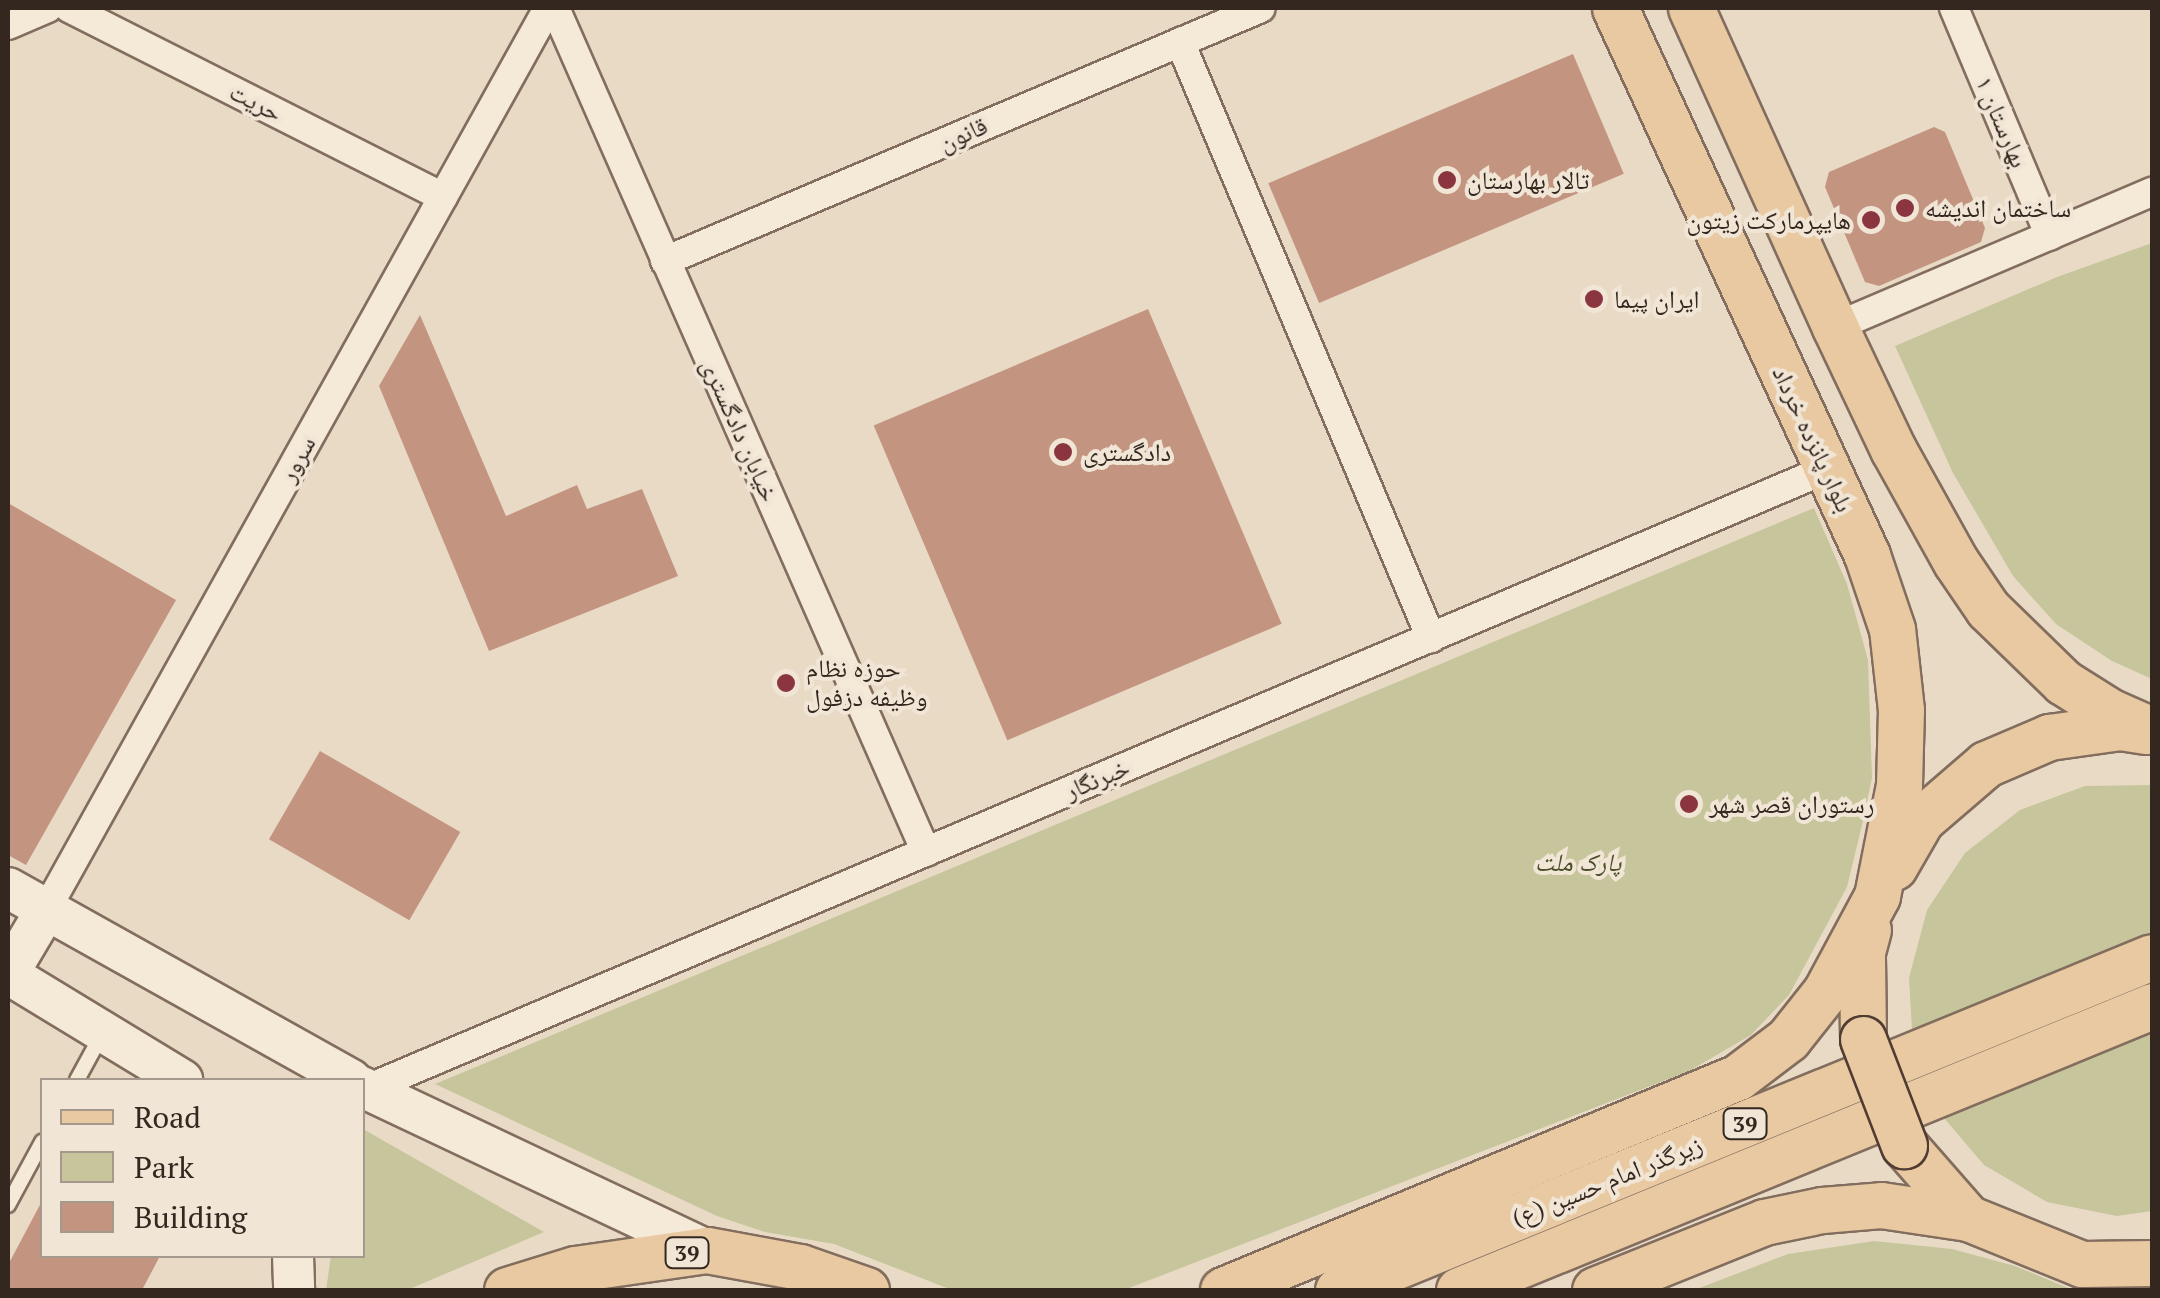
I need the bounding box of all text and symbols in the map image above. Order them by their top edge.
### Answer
street label: بهارستان ۱ [1969,72,2035,172]
street label: حریت [225,76,287,128]
street label: قانون [934,110,992,158]
place label: تالار بهارستان [1467,165,1589,195]
marker: تالار بهارستان [1436,169,1458,191]
place label: ساختمان اندیشه [1925,193,2071,223]
marker: ساختمان اندیشه [1894,197,1916,219]
place label: هایپرمارکت زیتون [1686,205,1851,235]
marker: هایپرمارکت زیتون [1860,209,1882,231]
place label: ایران پیما [1614,284,1700,314]
marker: ایران پیما [1583,288,1605,310]
street label: خیابان دادگستری [695,354,785,506]
street label: بلوار پانزده خرداد [1766,361,1860,517]
street label: سرور [272,431,322,487]
place label: دادگستری [1083,437,1171,467]
marker: دادگستری [1052,441,1074,463]
place label: حوزه نظام وظیفه دزفول [806,654,927,713]
marker: حوزه نظام وظیفه دزفول [775,672,797,694]
street label: خبرنگار [1060,752,1134,806]
place label: رستوران قصر شهر [1709,789,1874,819]
marker: رستوران قصر شهر [1678,793,1700,815]
park label: پارک ملت [1535,847,1621,877]
legend [40,1078,365,1258]
text: Road [134,1097,201,1137]
road number: 39 [1722,1107,1768,1141]
street label: زیرگذر امام حسین (ع) [1507,1129,1707,1233]
text: Park [134,1147,194,1187]
text: Building [134,1197,247,1237]
road number: 39 [664,1236,710,1270]

